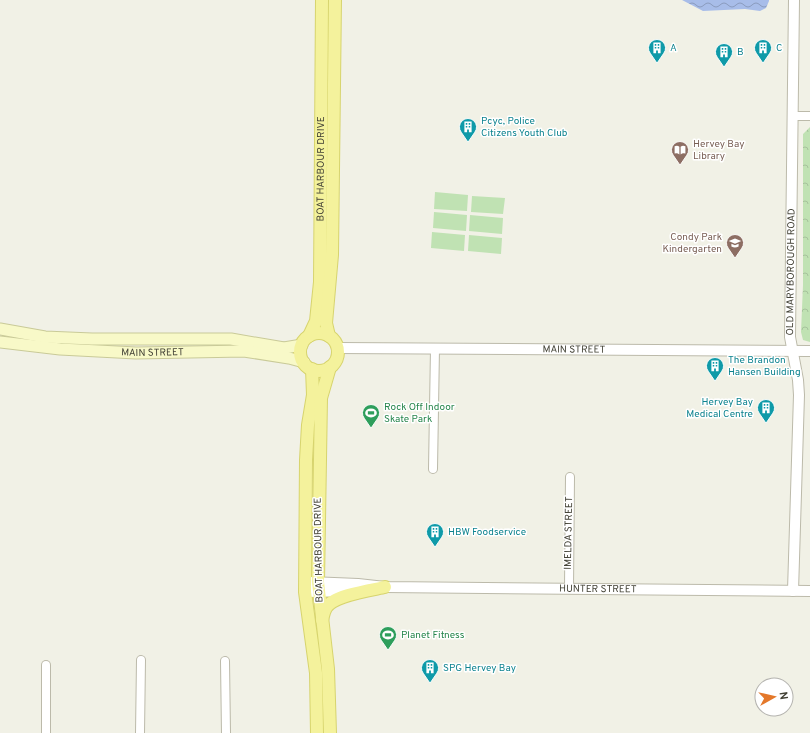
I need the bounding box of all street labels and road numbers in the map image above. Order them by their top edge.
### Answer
street label: BOAT HARBOUR DRIVE [314,116,328,221]
street label: OLD MARYBOROUGH ROAD [784,208,798,335]
street label: MAIN STREET [543,343,606,356]
street label: MAIN STREET [121,346,184,360]
street label: IMELDA STREET [562,496,576,570]
street label: BOAT HARBOUR DRIVE [312,497,326,603]
street label: HUNTER STREET [559,582,637,596]

